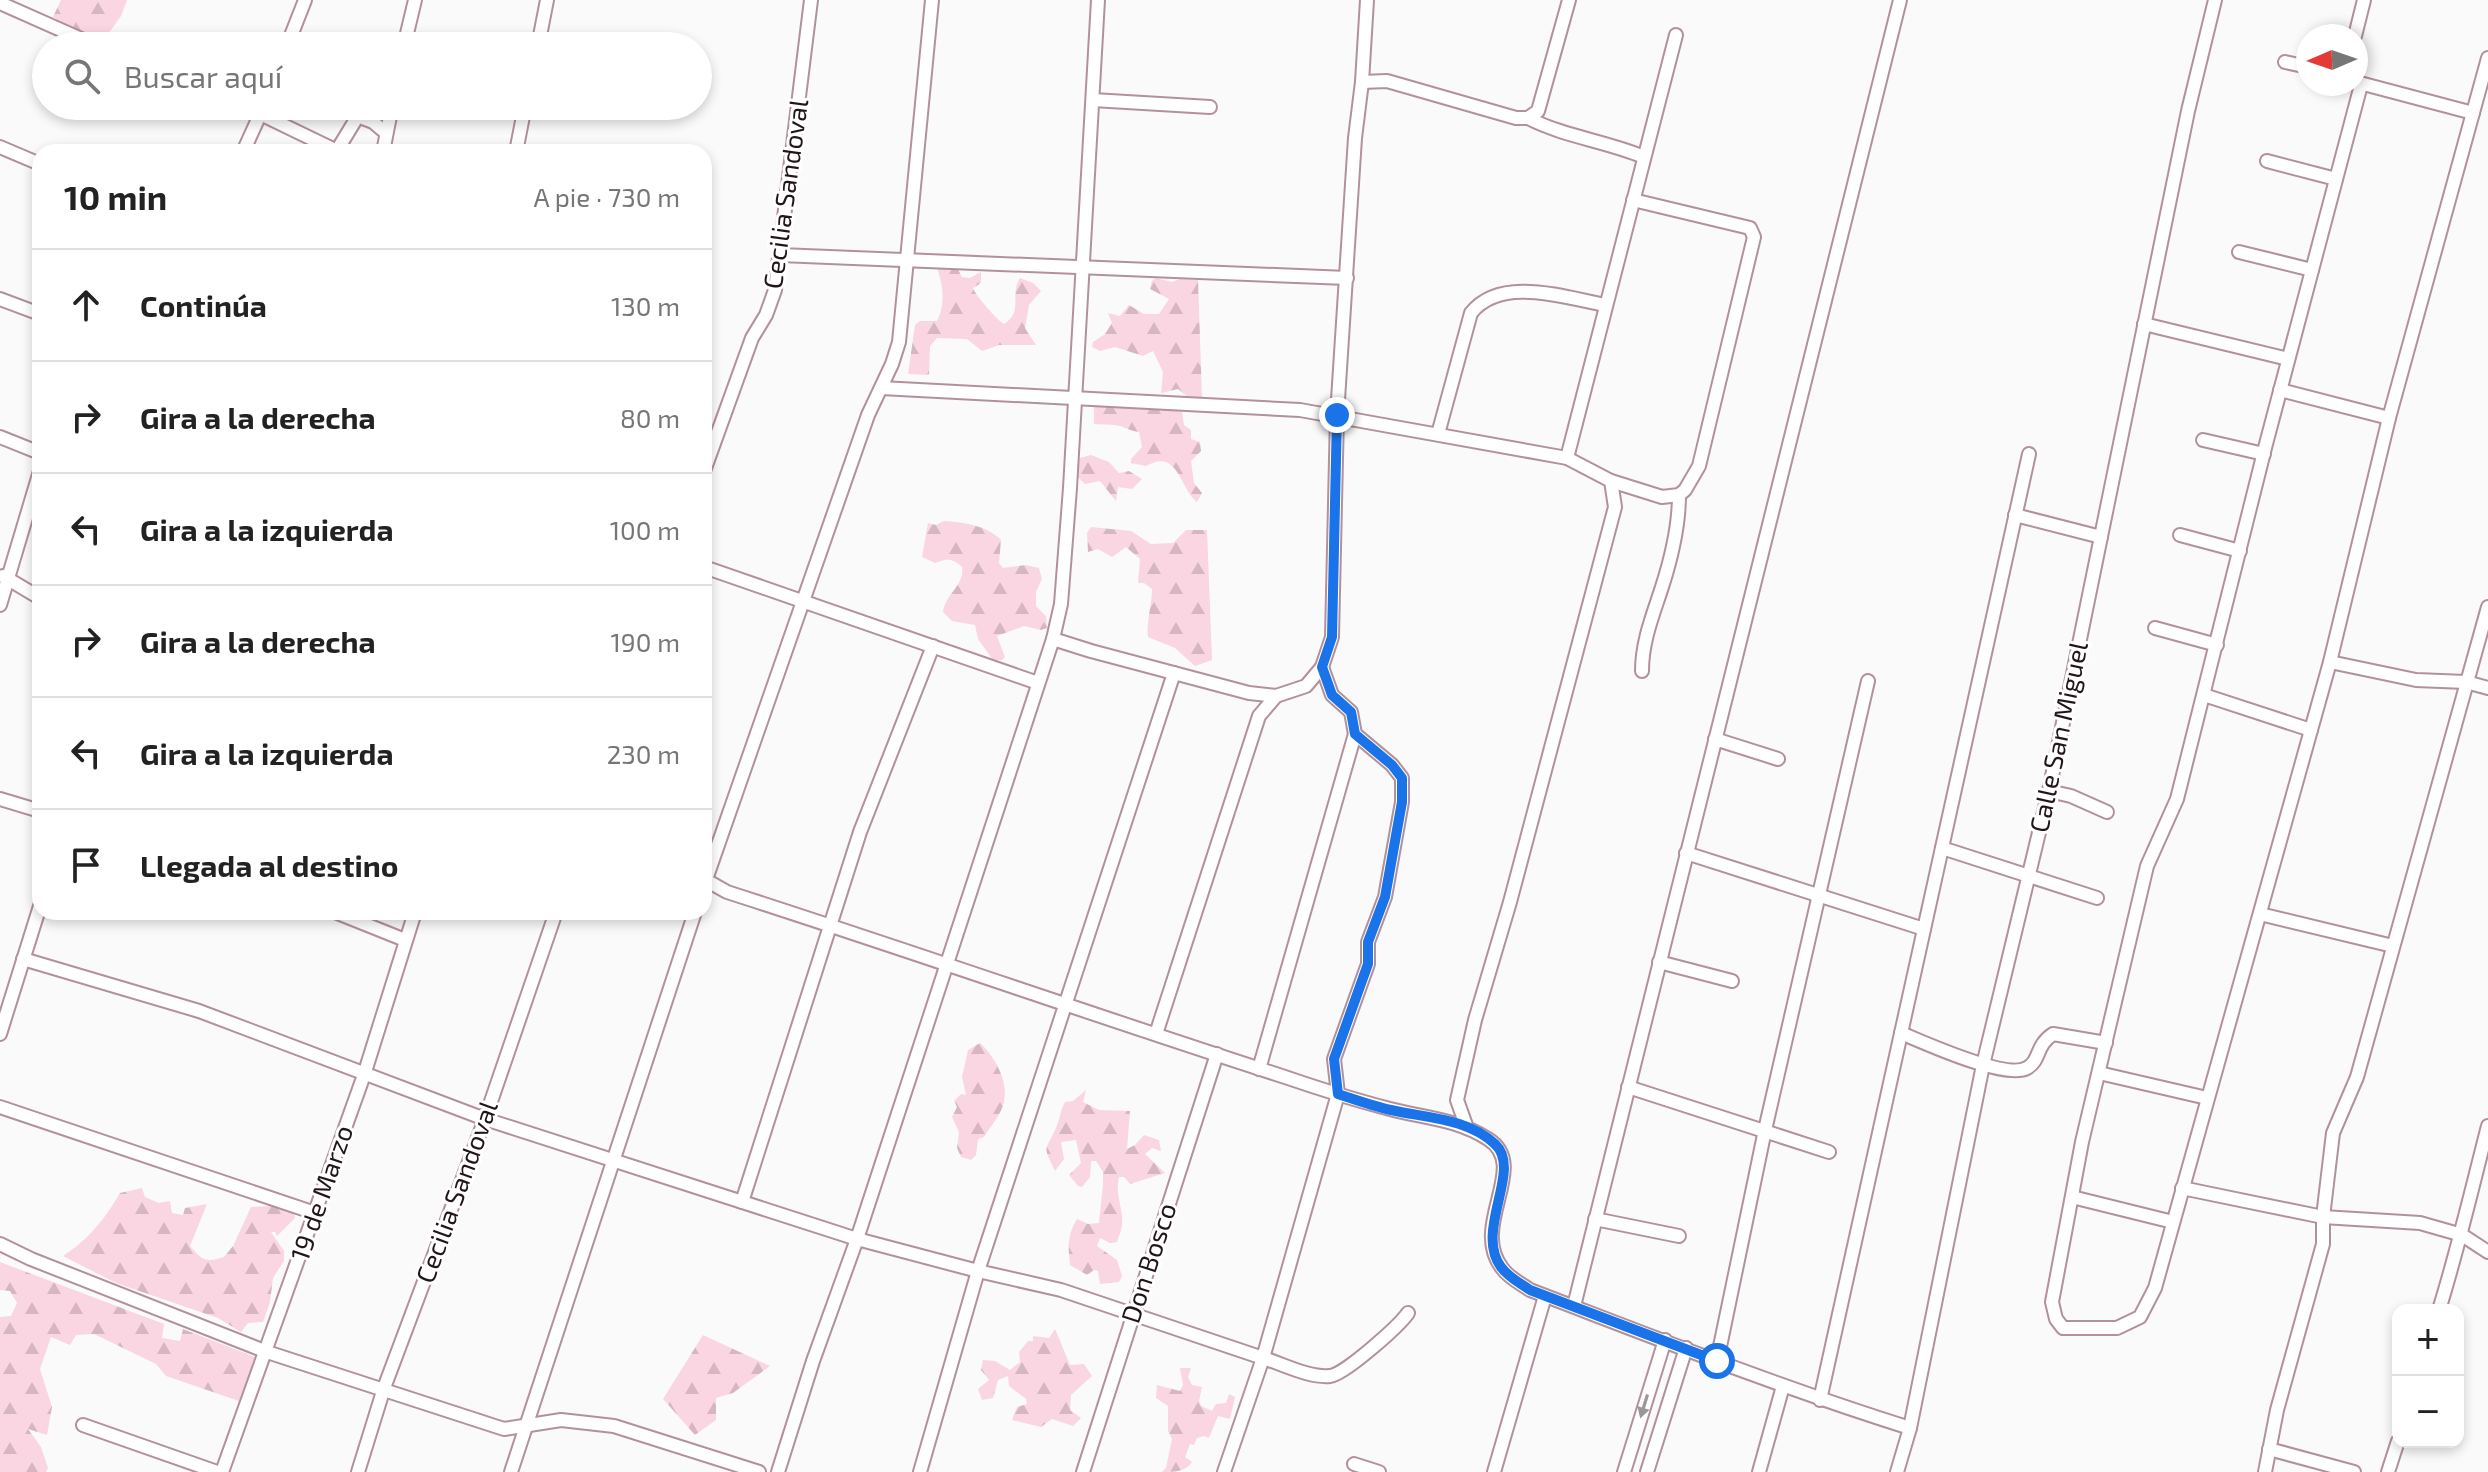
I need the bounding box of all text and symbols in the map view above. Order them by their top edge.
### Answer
north arrow [2296,24,2368,96]
search box [32,32,712,120]
icon: search [60,54,104,98]
text: Buscar aquí [124,58,282,94]
street label: Cecilia Sandoval [756,97,813,291]
text: 10 min [64,176,167,217]
text: A pie · 730 m [533,181,680,212]
icon: ahead [64,283,108,327]
text: Continúa [140,287,267,323]
text: 130 m [611,290,680,321]
icon: right [64,395,108,439]
route end [1319,397,1355,433]
text: Gira a la derecha [140,399,376,435]
text: 80 m [620,402,680,433]
icon: left [64,507,108,551]
text: Gira a la izquierda [140,511,394,547]
text: 100 m [610,514,680,545]
icon: right [64,619,108,663]
text: Gira a la derecha [140,623,376,659]
text: 190 m [611,626,680,657]
street label: Calle San Miguel [2022,638,2093,835]
icon: left [64,731,108,775]
text: Gira a la izquierda [140,735,394,771]
text: 230 m [607,738,680,769]
icon: arrive [64,843,108,887]
text: Llegada al destino [140,847,399,883]
street label: Cecilia Sandoval [408,1096,503,1287]
street label: 19 de Marzo [283,1121,358,1264]
street label: Don Bosco [1114,1199,1182,1326]
map controls [2392,1304,2464,1448]
button: + [2392,1304,2464,1376]
route start [1699,1343,1735,1379]
button: − [2392,1376,2464,1448]
one-way arrow [1638,1394,1650,1418]

